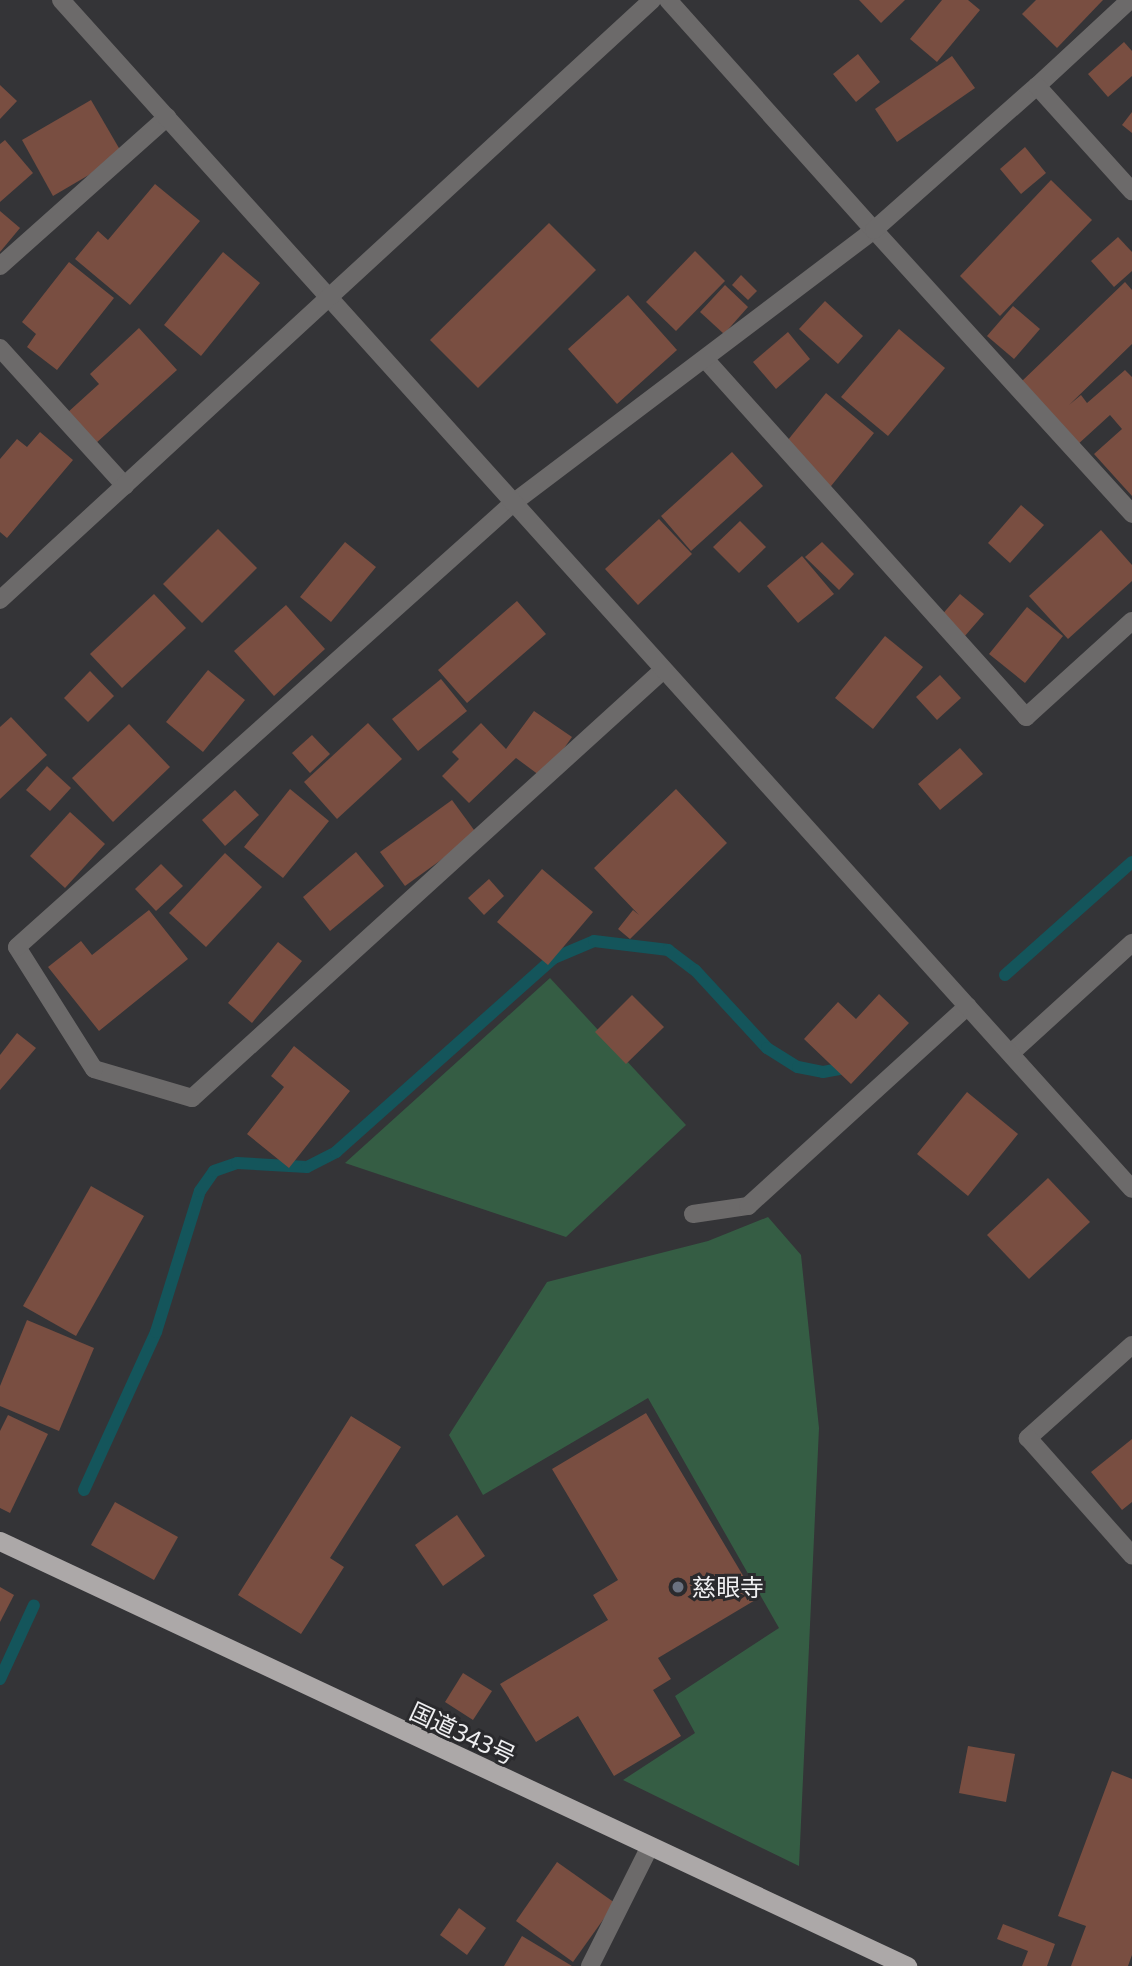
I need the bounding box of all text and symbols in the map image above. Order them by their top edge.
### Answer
place label: 慈眼寺 [692,1573,764,1601]
marker: 慈眼寺 [670,1579,686,1595]
street label: 国道343号 [406,1696,520,1770]

